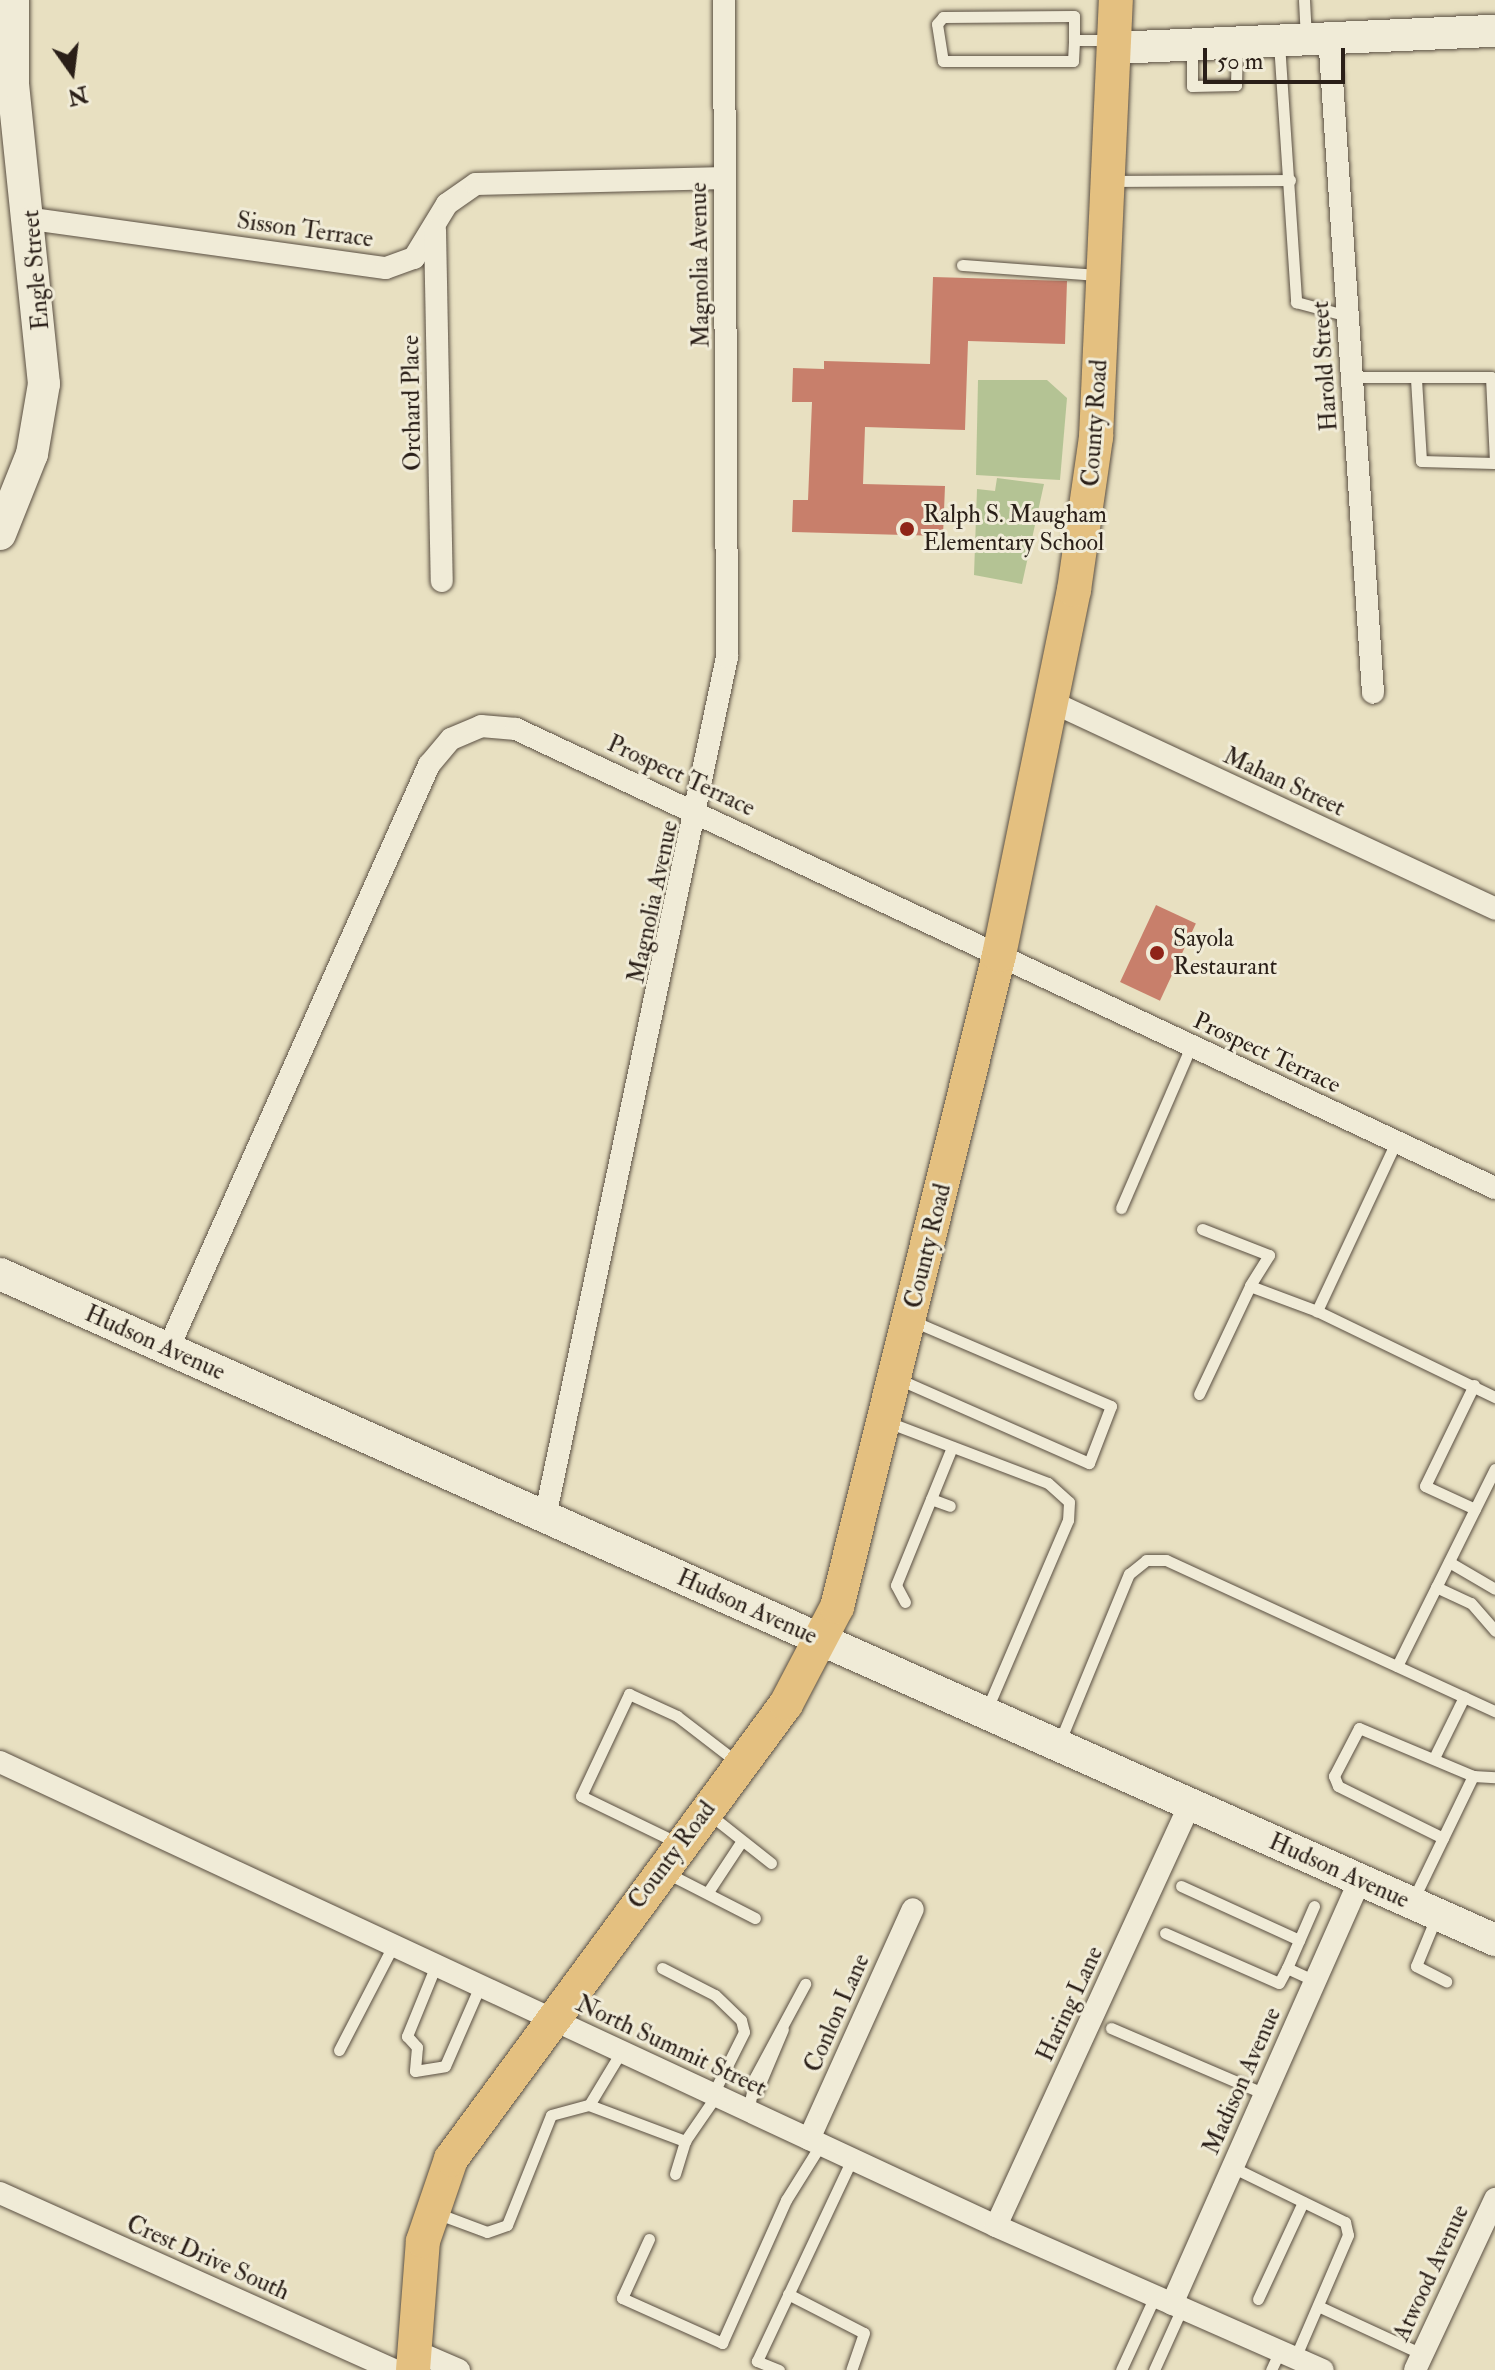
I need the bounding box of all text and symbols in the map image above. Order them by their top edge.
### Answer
north arrow [32,32,112,112]
scale bar [1207,32,1349,82]
text: 50 m [1217,46,1263,77]
text: N [65,79,91,111]
street label: Magnolia Avenue [684,182,716,348]
street label: Sisson Terrace [235,206,375,254]
street label: Engle Street [16,209,56,331]
street label: Harold Street [1306,300,1344,432]
street label: Orchard Place [396,335,428,471]
street label: County Road [1076,358,1114,488]
place label: Ralph S. Maugham Elementary School [923,501,1107,557]
marker: Ralph S. Maugham Elementary School [898,520,916,538]
street label: Prospect Terrace [603,729,759,823]
street label: Mahan Street [1219,741,1349,823]
street label: Magnolia Avenue [622,818,684,986]
place label: Sayola Restaurant [1173,925,1277,981]
marker: Sayola Restaurant [1148,944,1166,962]
street label: Prospect Terrace [1189,1006,1345,1100]
street label: County Road [899,1181,957,1311]
street label: Hudson Avenue [80,1299,230,1387]
street label: Hudson Avenue [672,1563,822,1651]
street label: County Road [622,1795,722,1915]
street label: Hudson Avenue [1264,1827,1414,1915]
street label: Haring Lane [1031,1942,1109,2066]
street label: Conlon Lane [798,1950,876,2076]
street label: North Summit Street [571,1989,771,2103]
street label: Madison Avenue [1197,2003,1287,2159]
street label: Atwood Avenue [1387,2200,1475,2346]
street label: Crest Drive South [122,2209,294,2307]

